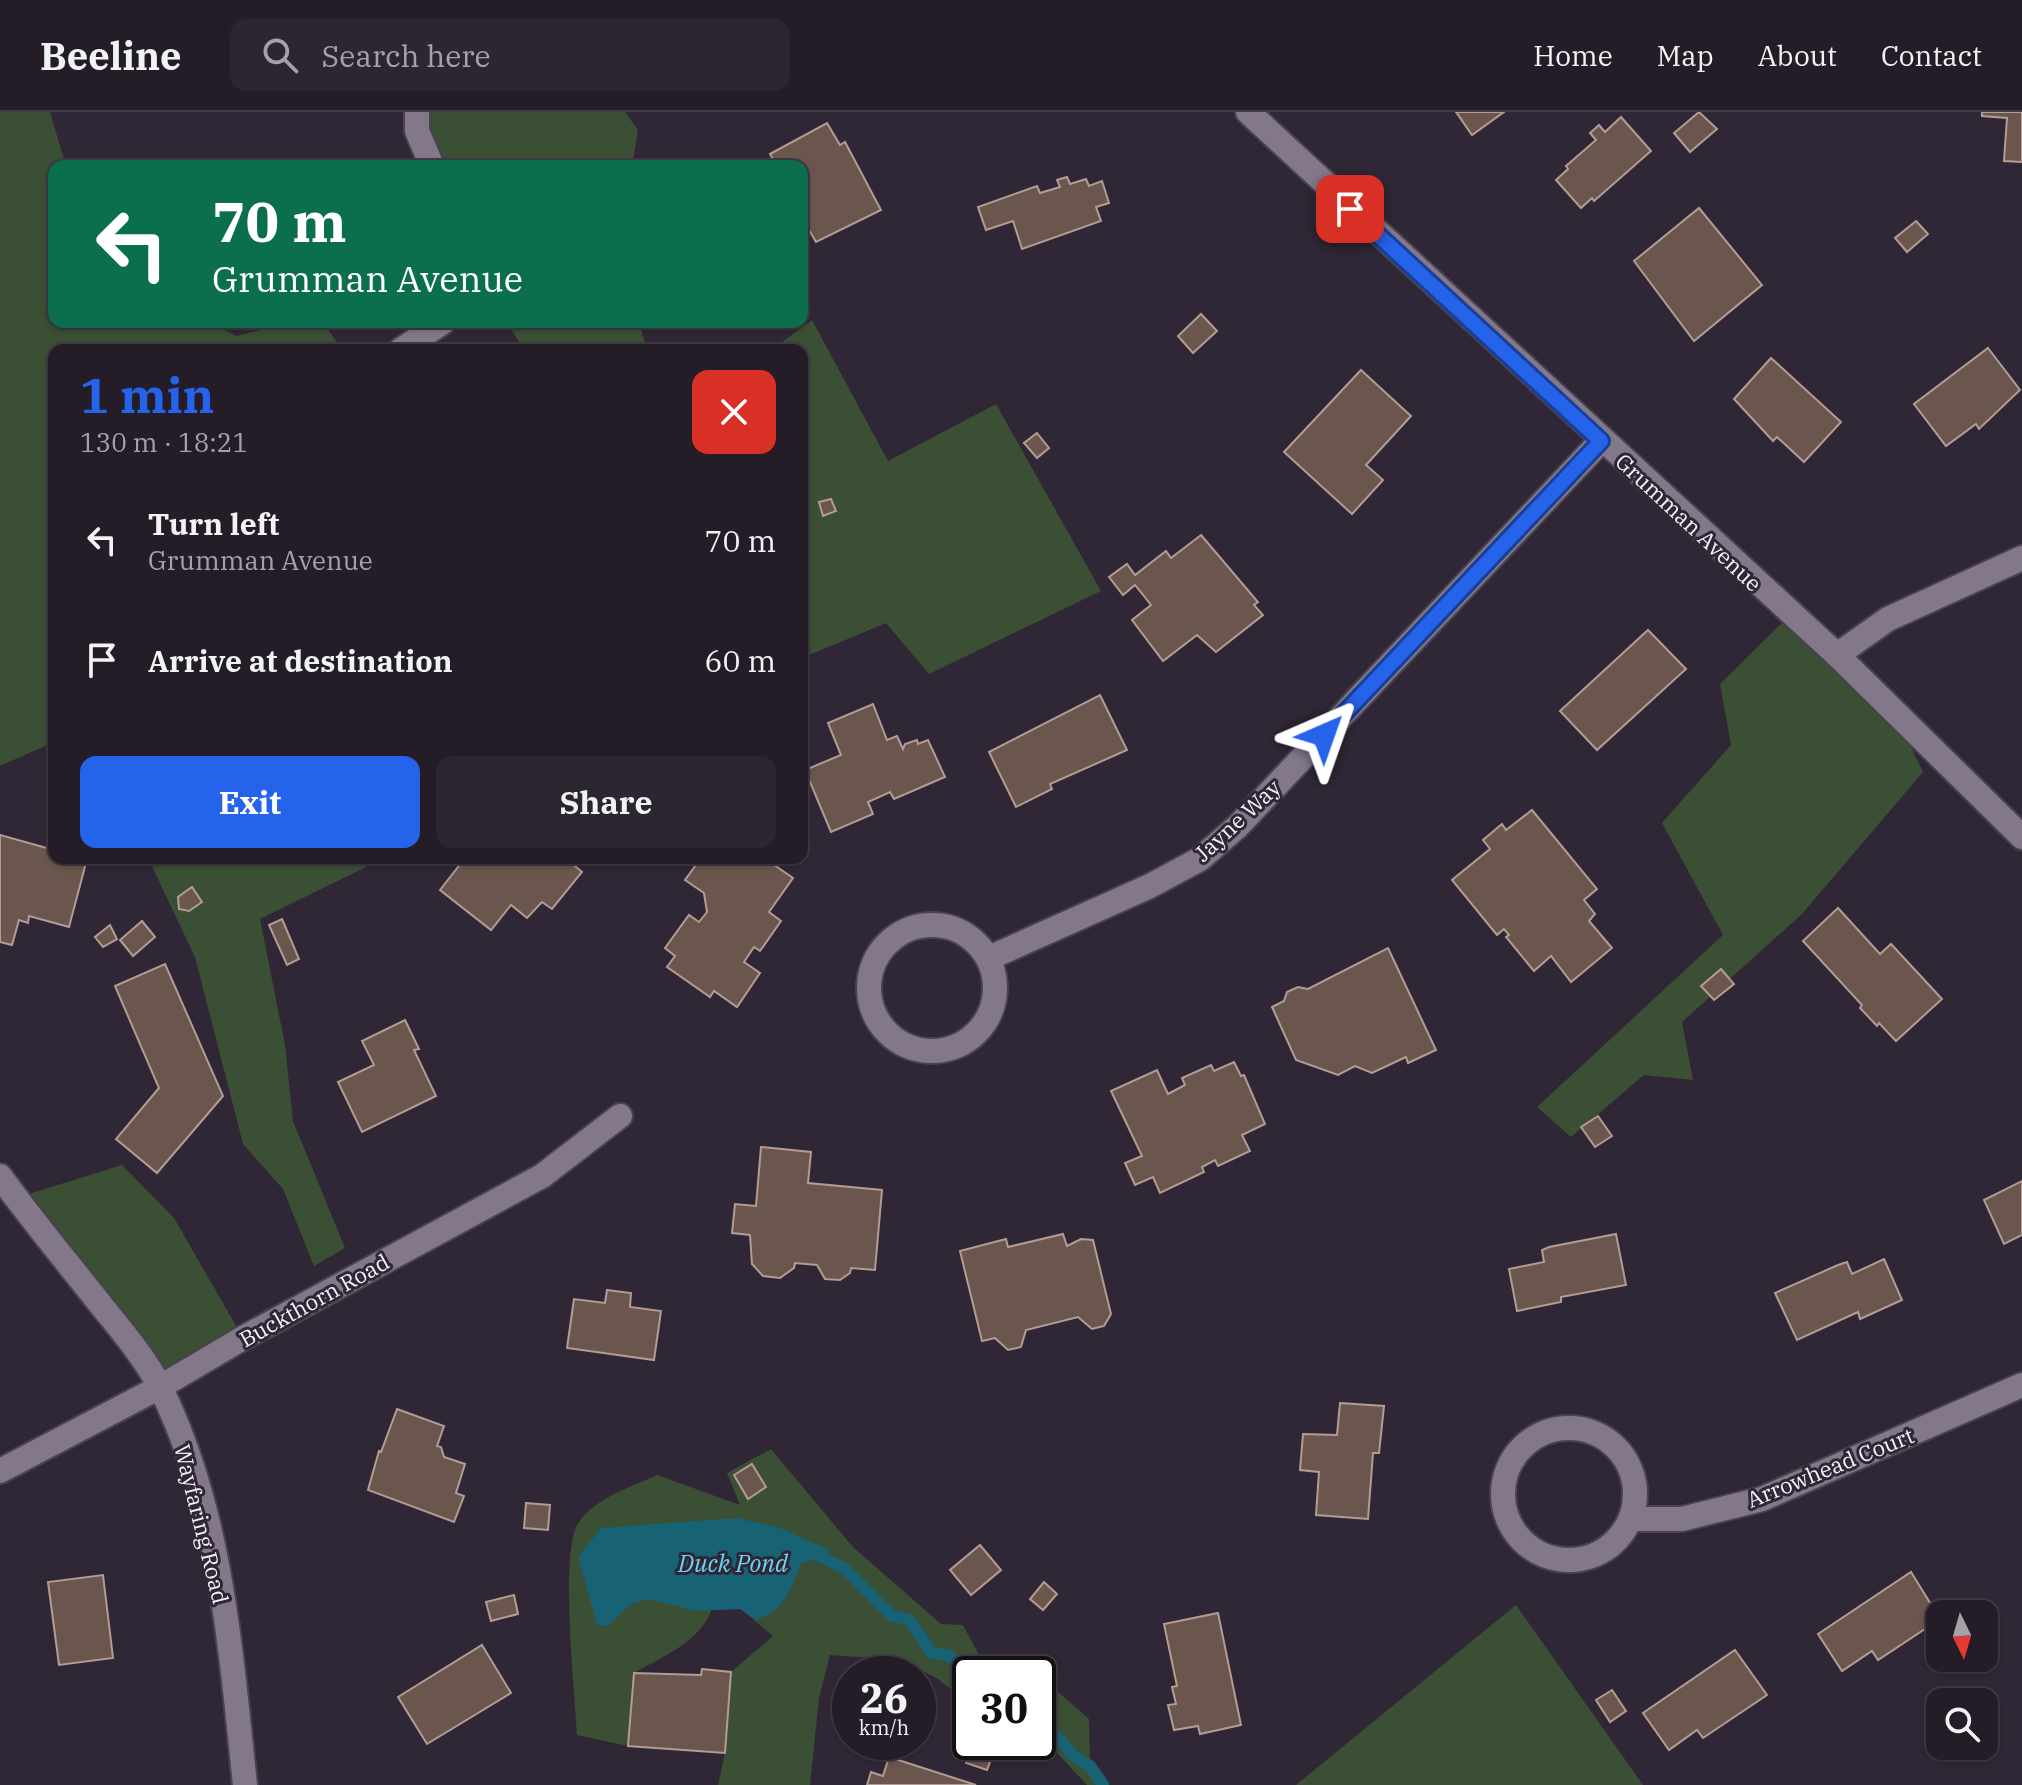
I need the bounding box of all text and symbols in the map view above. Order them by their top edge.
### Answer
search box [230,19,790,91]
text: Beeline [40,31,182,80]
icon: search [258,33,302,77]
text: Search here [322,36,491,75]
text: Home [1533,37,1613,74]
text: Map [1657,37,1714,74]
text: About [1758,37,1837,74]
text: Contact [1881,37,1982,74]
pin [1316,175,1384,243]
text: 70 m [212,185,347,257]
icon: arrive [1328,187,1372,231]
icon: left [80,192,184,296]
text: Grumman Avenue [212,255,523,302]
text: 1 min [80,364,214,426]
button: close [692,370,776,454]
text: 130 m · 18:21 [80,425,248,459]
street label: Grumman Avenue [1610,447,1768,597]
text: Turn left [148,504,280,543]
icon: left [80,518,124,562]
text: 70 m [704,521,776,560]
text: Grumman Avenue [148,543,373,577]
icon: arrive [80,638,124,682]
text: Arrive at destination [148,641,453,680]
text: 60 m [704,641,776,680]
position arrow [1282,693,1366,777]
button: Exit [80,756,420,848]
button: Share [436,756,776,848]
street label: Jayne Way [1188,772,1287,867]
street label: Buckthorn Road [234,1247,394,1353]
street label: Arrowhead Court [1742,1420,1918,1514]
street label: Wayfaring Road [168,1441,236,1607]
water label: Duck Pond [677,1547,789,1579]
north arrow [1926,1600,1998,1672]
map controls [1926,1600,1998,1760]
speed limit sign: 30 [952,1656,1056,1760]
text: 26 [860,1672,908,1724]
button: search [1926,1688,1998,1760]
text: km/h [859,1714,909,1741]

